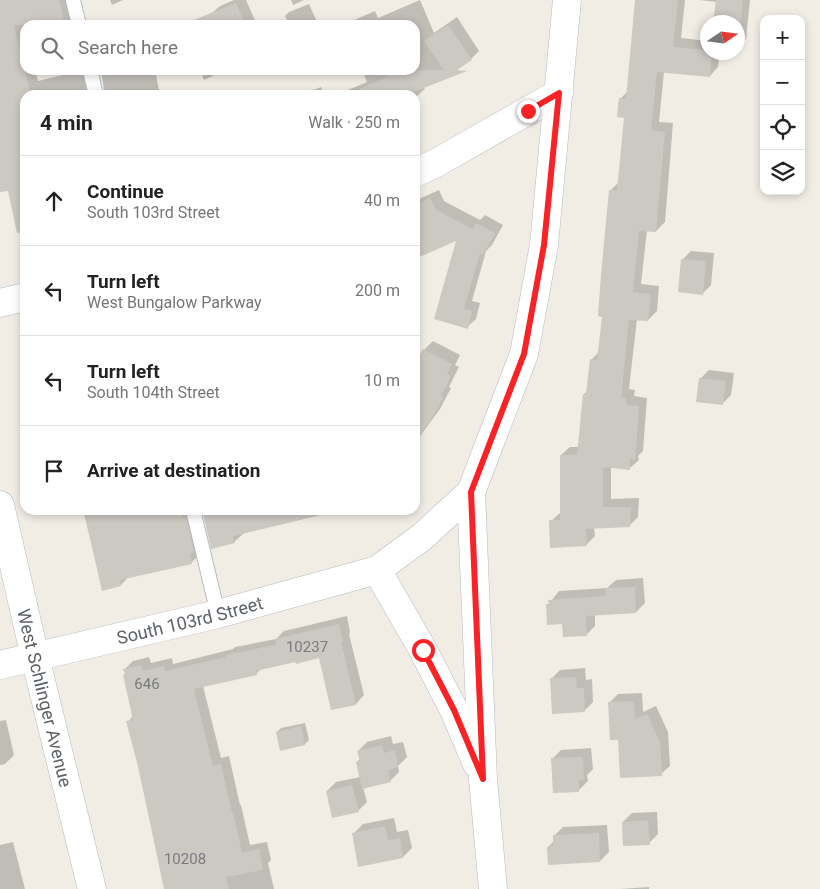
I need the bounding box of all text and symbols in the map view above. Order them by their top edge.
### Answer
north arrow [700,15,745,60]
map controls [760,15,805,195]
button: + [760,15,805,60]
search box [20,20,420,75]
icon: search [38,34,66,62]
text: Search here [78,36,178,59]
button: − [760,60,805,105]
route end [517,100,540,123]
button: locate [760,105,805,150]
text: 4 min [40,111,93,135]
text: Walk · 250 m [308,113,400,132]
button: layers [760,150,805,195]
text: Continue [87,180,164,203]
icon: ahead [40,187,68,215]
text: 40 m [364,191,400,210]
text: South 103rd Street [87,203,220,222]
text: Turn left [87,270,160,293]
icon: left [40,277,68,305]
text: 200 m [355,281,400,300]
text: West Bungalow Parkway [87,293,262,312]
text: Turn left [87,360,160,383]
icon: left [40,367,68,395]
text: 10 m [364,371,400,390]
text: South 104th Street [87,383,220,402]
icon: arrive [40,457,68,485]
text: Arrive at destination [87,459,260,482]
street label: South 103rd Street [115,592,265,648]
street label: West Schlinger Avenue [14,607,77,789]
house number: 10237 [286,638,328,656]
route start [412,639,435,662]
house number: 646 [134,675,160,693]
house number: 10208 [164,850,206,868]

